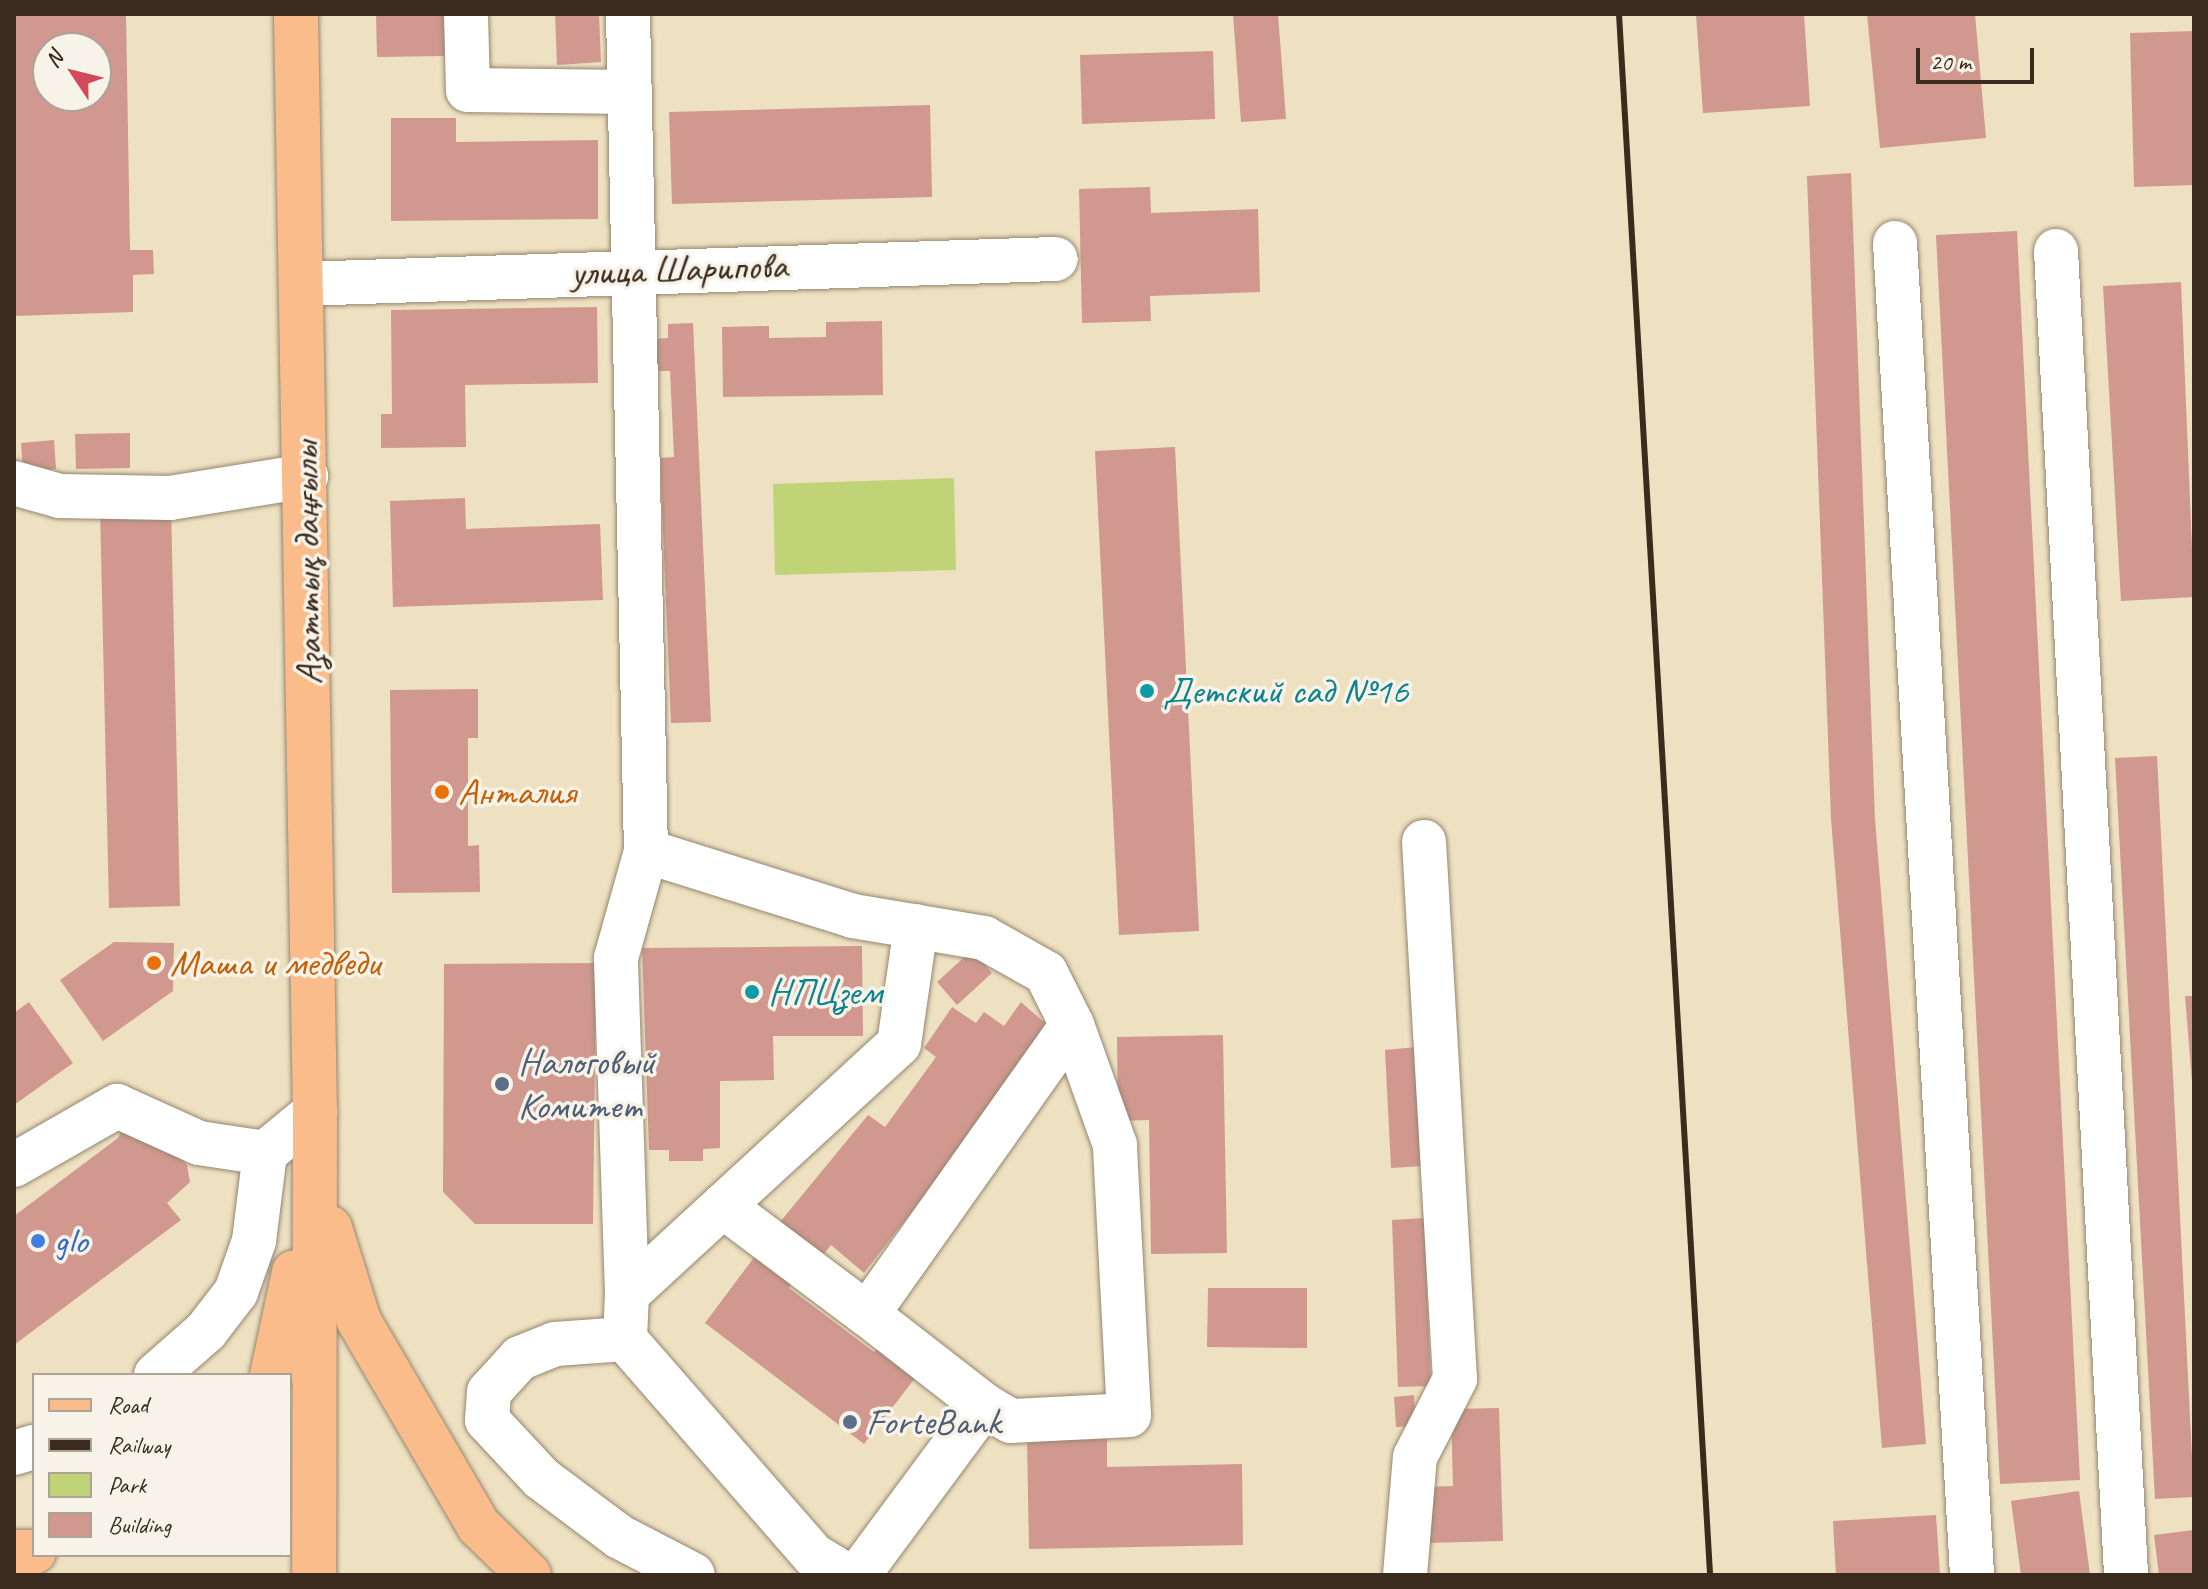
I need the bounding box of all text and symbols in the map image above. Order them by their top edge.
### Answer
north arrow [32,32,112,112]
scale bar [1920,32,2038,82]
text: N [39,46,69,73]
text: 20 m [1930,47,1971,77]
street label: улица Шарипова [569,242,789,296]
street label: Азаттық даңғылы [282,441,332,685]
place label: Детский сад №16 [1163,668,1408,714]
marker: Детский сад №16 [1138,682,1156,700]
place label: Анталия [458,769,576,815]
marker: Анталия [433,783,451,801]
place label: Маша и медведи [170,940,379,986]
marker: Маша и медведи [145,954,163,972]
place label: НПЦзем [768,969,882,1015]
marker: НПЦзем [743,983,761,1001]
place label: Налоговый Комитет [518,1039,655,1128]
marker: Налоговый Комитет [493,1075,511,1093]
place label: glo [54,1218,87,1264]
marker: glo [29,1232,47,1250]
legend [32,1373,292,1557]
text: Road [108,1390,148,1420]
place label: ForteBank [866,1399,1001,1445]
marker: ForteBank [841,1413,859,1431]
text: Railway [108,1430,170,1460]
text: Park [108,1470,146,1500]
text: Building [108,1510,171,1540]

